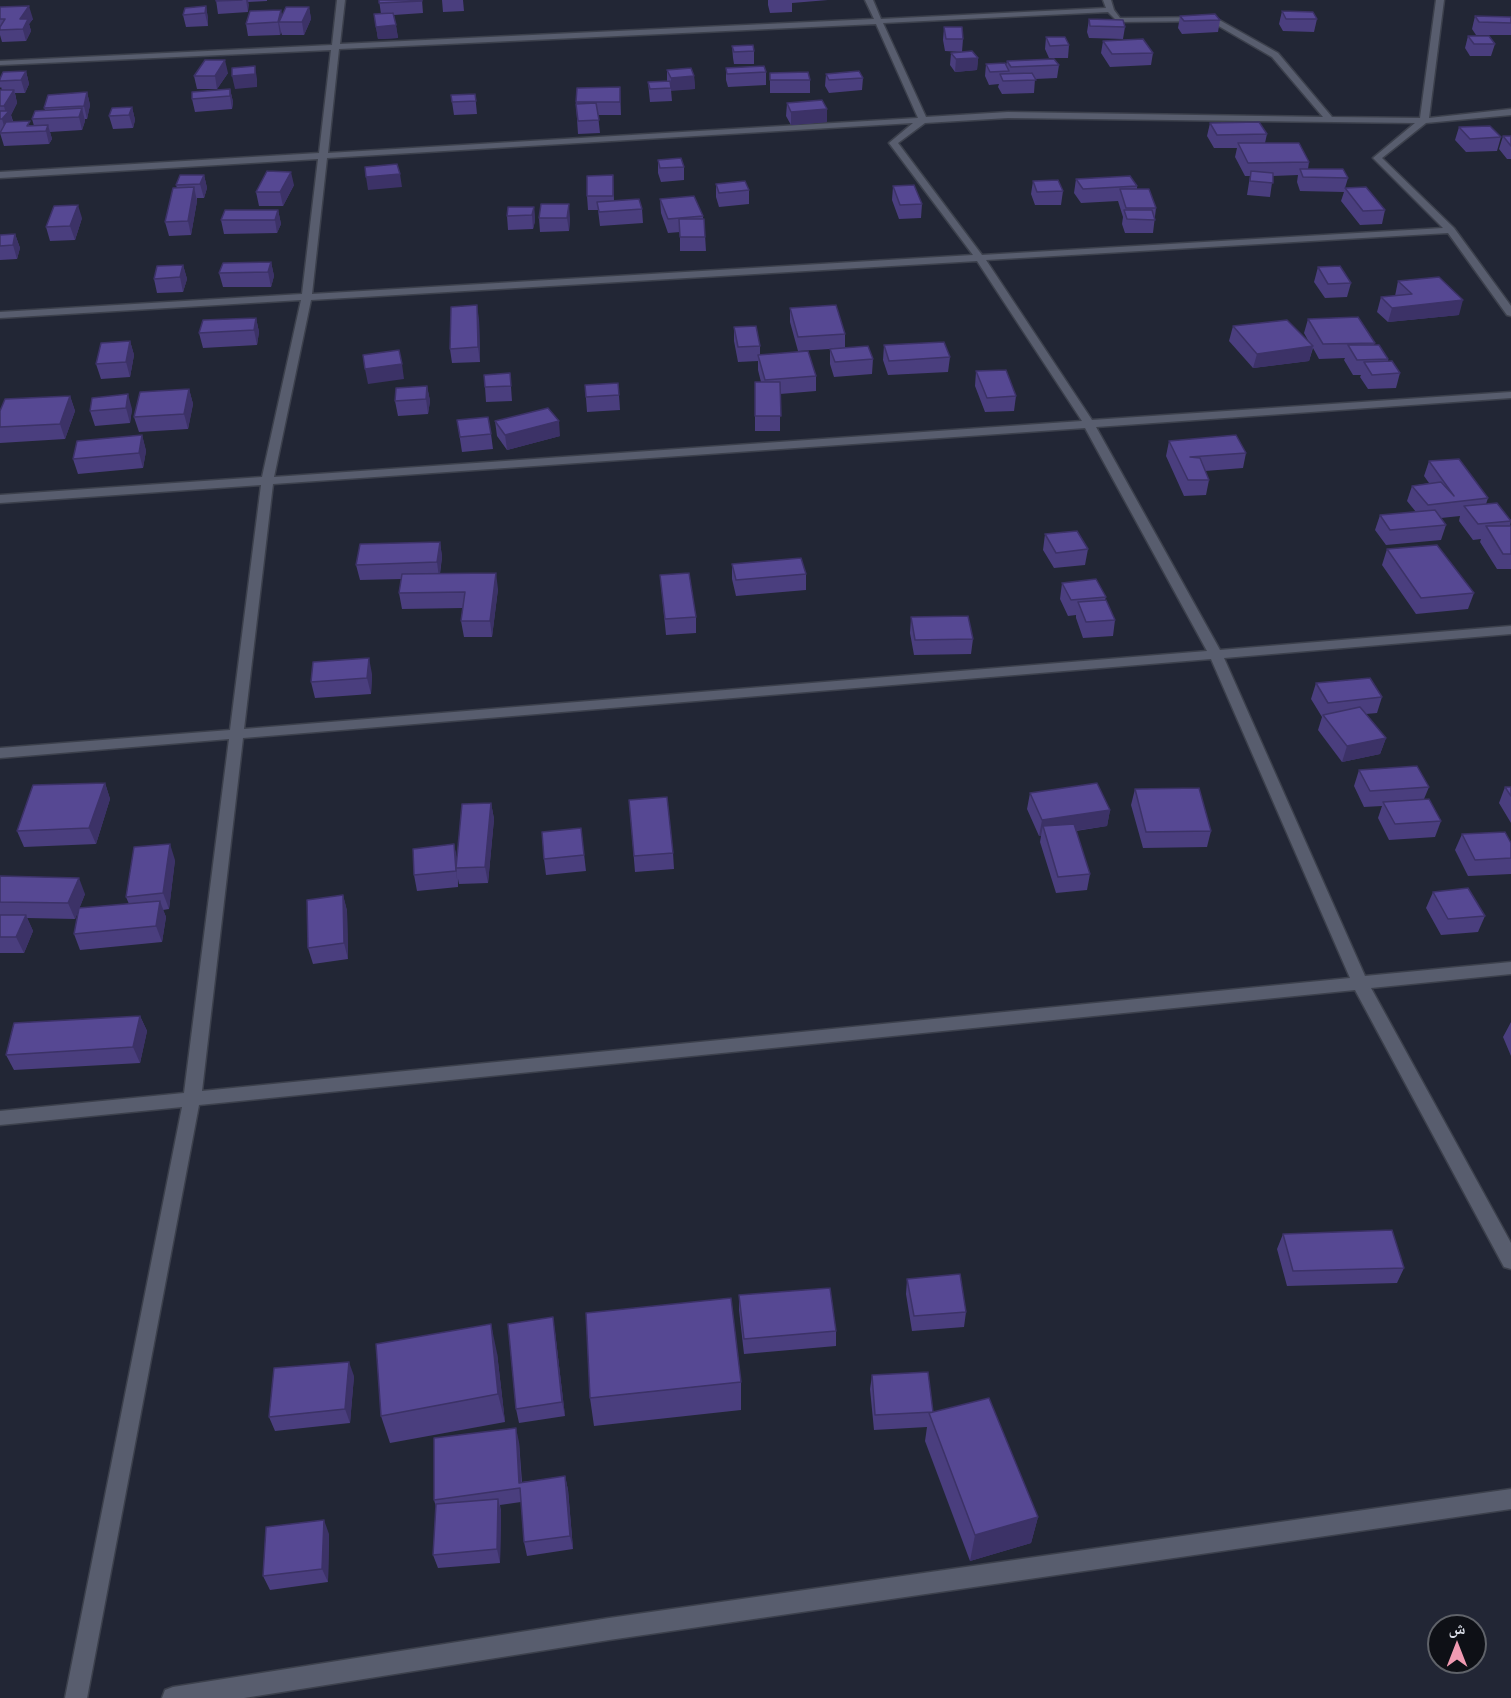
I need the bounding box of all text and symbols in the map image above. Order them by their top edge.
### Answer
north arrow [1427,1614,1487,1674]
text: ش [1449,1617,1465,1639]

